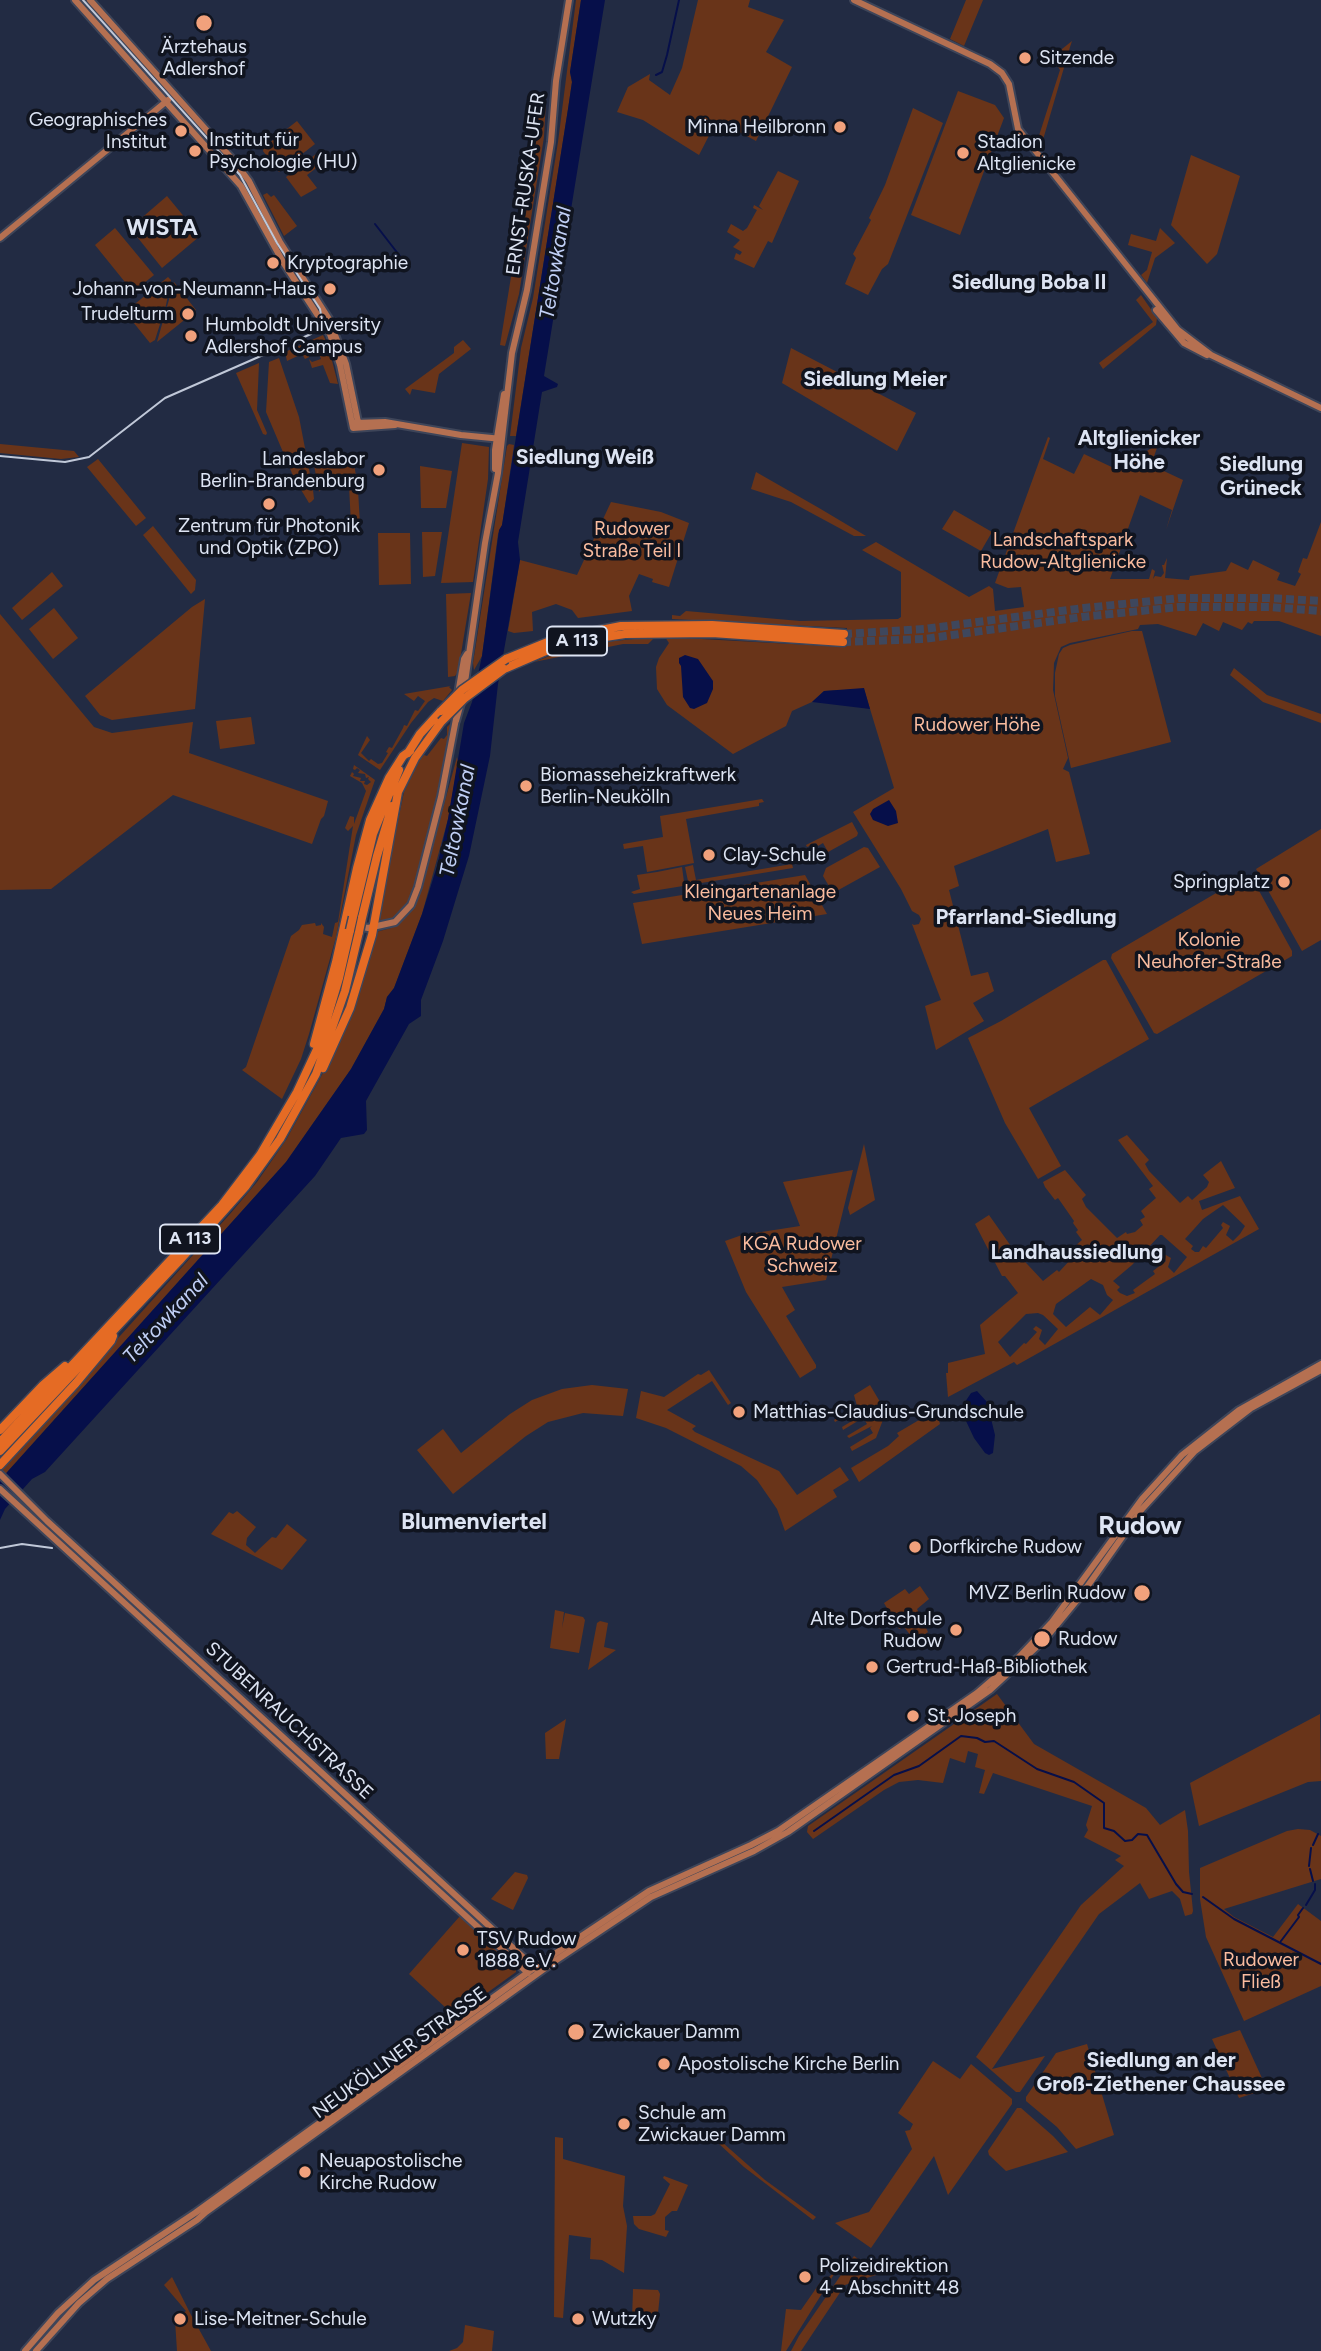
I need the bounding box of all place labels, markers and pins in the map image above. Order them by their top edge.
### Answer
marker: Ärztehaus Adlershof [194,13,214,33]
place label: Ärztehaus Adlershof [161,36,247,80]
place label: Sitzende [1039,47,1114,69]
marker: Sitzende [1017,50,1033,66]
place label: Geographisches Institut [29,109,167,153]
place label: Minna Heilbronn [687,116,826,138]
marker: Minna Heilbronn [832,119,848,135]
marker: Geographisches Institut [173,123,189,139]
place label: Institut für Psychologie (HU) [209,129,357,173]
place label: Stadion Altglienicke [977,131,1076,175]
marker: Institut für Psychologie (HU) [187,143,203,159]
marker: Stadion Altglienicke [955,145,971,161]
place label: Kryptographie [287,252,408,274]
marker: Kryptographie [265,255,281,271]
place label: Johann-von-Neumann-Haus [72,278,316,300]
marker: Johann-von-Neumann-Haus [322,281,338,297]
place label: Trudelturm [81,303,174,325]
marker: Trudelturm [180,306,196,322]
place label: Humboldt University Adlershof Campus [205,314,381,358]
marker: Humboldt University Adlershof Campus [183,328,199,344]
place label: Landeslabor Berlin-Brandenburg [200,448,365,492]
marker: Landeslabor Berlin-Brandenburg [371,462,387,478]
marker: Zentrum für Photonik und Optik (ZPO) [261,496,277,512]
place label: Zentrum für Photonik und Optik (ZPO) [178,515,360,559]
place label: Biomasseheizkraftwerk Berlin-Neukölln [540,764,736,808]
marker: Biomasseheizkraftwerk Berlin-Neukölln [518,778,534,794]
place label: Clay-Schule [723,844,826,866]
marker: Clay-Schule [701,847,717,863]
place label: Springplatz [1173,871,1270,893]
marker: Springplatz [1276,874,1292,890]
place label: Matthias-Claudius-Grundschule [753,1401,1024,1423]
marker: Matthias-Claudius-Grundschule [731,1404,747,1420]
place label: Dorfkirche Rudow [929,1536,1082,1558]
marker: Dorfkirche Rudow [907,1539,923,1555]
place label: MVZ Berlin Rudow [968,1582,1126,1604]
marker: MVZ Berlin Rudow [1132,1583,1152,1603]
place label: Alte Dorfschule Rudow [810,1608,942,1652]
marker: Alte Dorfschule Rudow [948,1622,964,1638]
place label: Rudow [1058,1628,1117,1650]
marker: Rudow [1032,1629,1052,1649]
place label: Gertrud-Haß-Bibliothek [886,1656,1087,1678]
marker: Gertrud-Haß-Bibliothek [864,1659,880,1675]
place label: St. Joseph [927,1705,1016,1727]
marker: St. Joseph [905,1708,921,1724]
place label: TSV Rudow 1888 e.V. [477,1928,576,1972]
marker: TSV Rudow 1888 e.V. [455,1942,471,1958]
place label: Zwickauer Damm [592,2021,740,2043]
marker: Zwickauer Damm [566,2022,586,2042]
place label: Apostolische Kirche Berlin [678,2053,899,2075]
marker: Apostolische Kirche Berlin [656,2056,672,2072]
place label: Schule am Zwickauer Damm [638,2102,786,2146]
marker: Schule am Zwickauer Damm [616,2116,632,2132]
place label: Neuapostolische Kirche Rudow [319,2150,462,2194]
marker: Neuapostolische Kirche Rudow [297,2164,313,2180]
place label: Polizeidirektion 4 - Abschnitt 48 [819,2255,959,2299]
marker: Polizeidirektion 4 - Abschnitt 48 [797,2269,813,2285]
place label: Lise-Meitner-Schule [194,2308,367,2330]
place label: Wutzky [592,2308,656,2330]
marker: Lise-Meitner-Schule [172,2311,188,2327]
marker: Wutzky [570,2311,586,2327]

